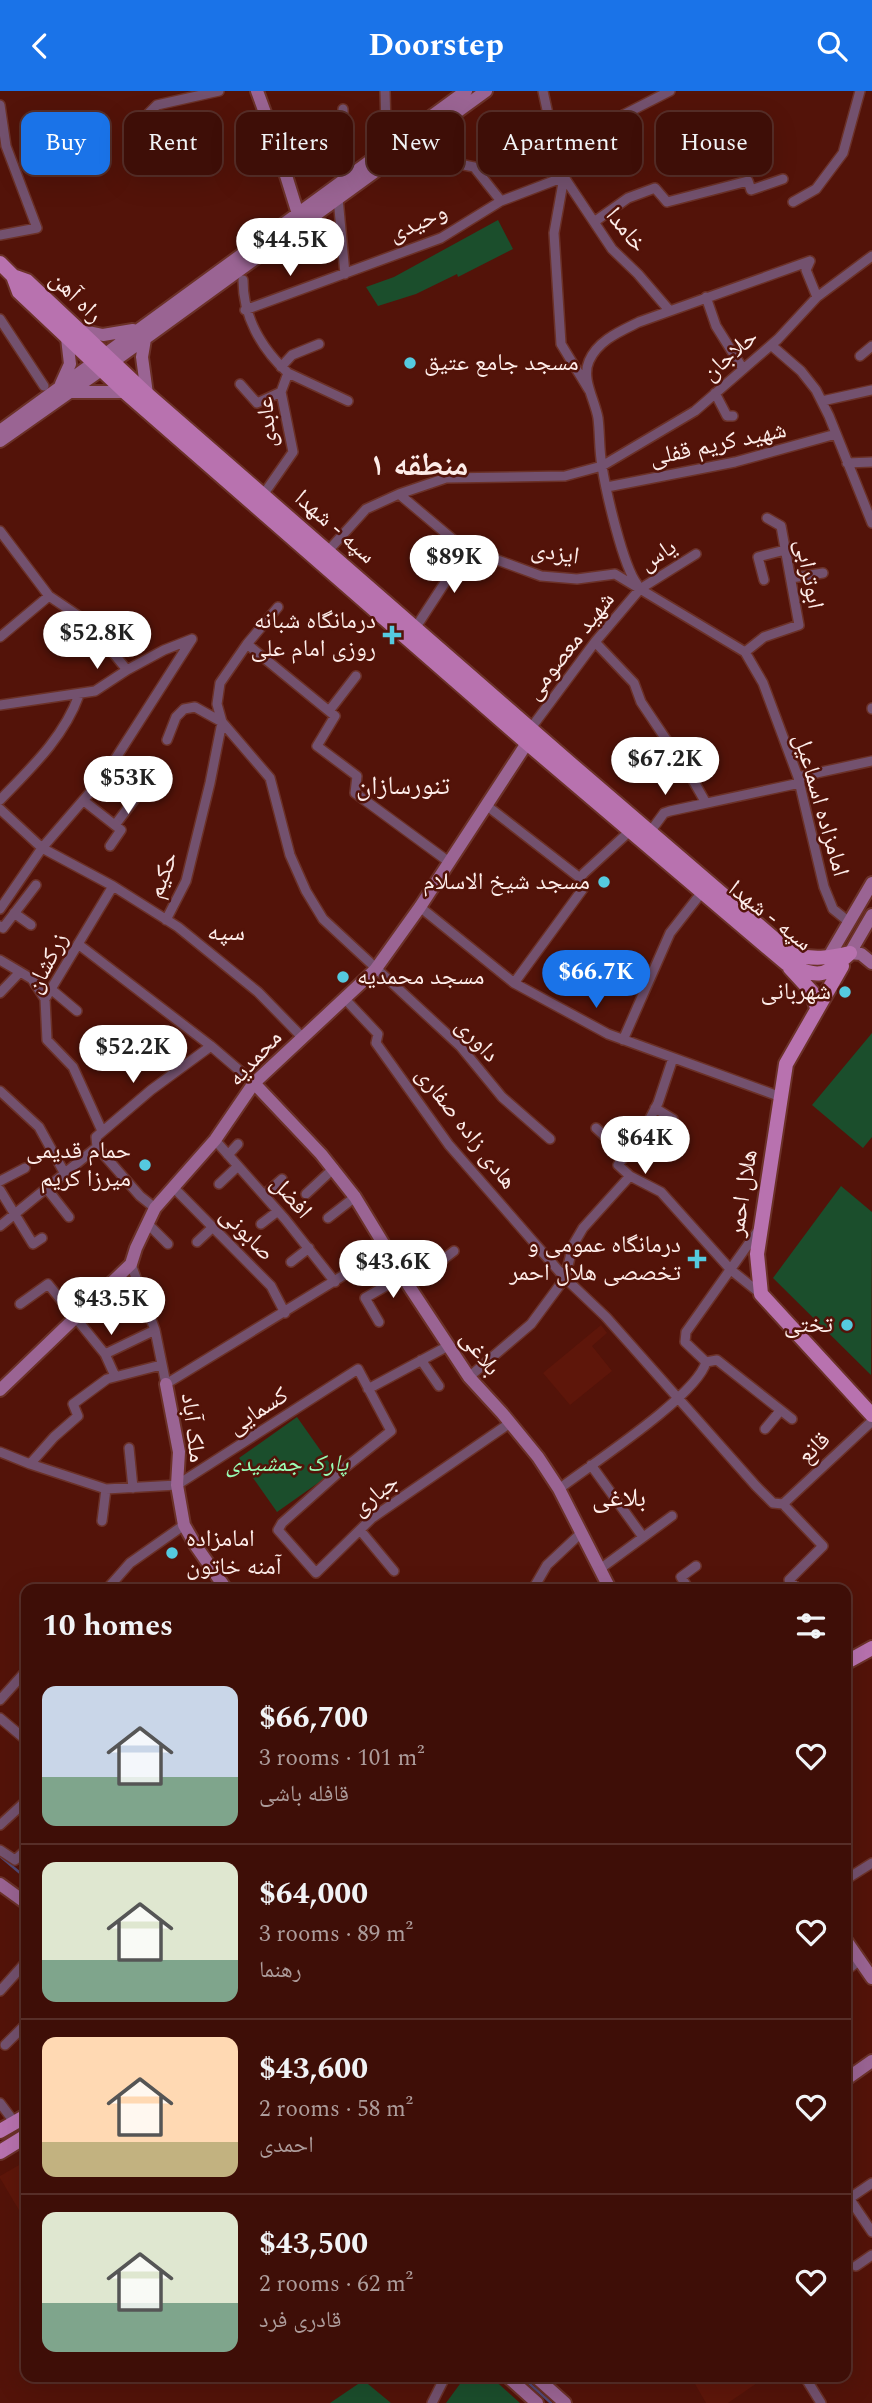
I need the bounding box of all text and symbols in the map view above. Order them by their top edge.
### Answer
text: Doorstep [368,21,504,70]
icon: back [21,27,59,65]
icon: search [813,27,851,65]
chip: Buy [21,112,110,175]
chip: Rent [124,112,222,175]
chip: Filters [236,112,353,175]
chip: New [367,112,464,175]
chip: Apartment [478,112,642,175]
chip: House [656,112,772,175]
street label: وحیدی [383,194,453,252]
street label: خامدا [596,199,656,261]
pin: $44.5K [233,219,347,278]
text: $44.5K [252,223,328,258]
street label: راه آهن [41,262,111,332]
street label: حلاجان [694,320,766,390]
place label: مسجد جامع عتیق [424,345,579,381]
marker: مسجد جامع عتیق [402,355,418,371]
street label: عابدی [247,395,287,449]
street label: شهید کریم قفلی [646,412,790,476]
district label: منطقه ۱ [370,441,468,490]
street label: سپه - شهدا [286,481,384,573]
street label: یاس [632,530,684,580]
street label: ایزدی [528,531,582,575]
pin: $89K [413,535,495,595]
street label: ابوترابی [785,536,833,612]
text: $89K [426,540,482,575]
street label: شهید معصومی [516,584,624,708]
place label: درمانگاه شبانه روزی امام علی [250,603,376,667]
pin: $52.8K [40,611,154,671]
text: $52.8K [59,616,135,651]
marker: درمانگاه شبانه روزی امام علی [382,625,402,645]
street label: امامزاده اسماعیل [783,729,859,881]
pin: $67.2K [608,737,722,797]
text: $67.2K [627,742,703,777]
pin: $53K [87,757,169,816]
text: $53K [100,761,156,796]
district label: تنورسازان [356,766,450,806]
street label: حکیم [138,846,188,904]
place label: مسجد شیخ الاسلام [423,864,590,900]
street label: سپه - شهدا [720,872,820,960]
marker: مسجد شیخ الاسلام [596,874,612,890]
district label: سپه [207,912,245,952]
street label: زرکشان [16,926,78,1000]
pin: $66.7K [539,951,653,1010]
text: $66.7K [558,955,634,990]
place label: مسجد محمدیه [357,959,485,995]
marker: مسجد محمدیه [335,969,351,985]
place label: شهربانی [761,974,831,1010]
marker: شهربانی [837,984,853,1000]
street label: داوری [446,1009,508,1071]
street label: محمدیه [219,1021,291,1095]
pin: $52.2K [76,1025,190,1085]
text: $52.2K [95,1030,171,1065]
street label: هادی زاده صفاری [406,1059,526,1197]
pin: $64K [604,1117,686,1176]
text: $64K [617,1121,673,1156]
place label: حمام قدیمی میرزا کریم [26,1133,131,1197]
street label: هلال احمر [718,1147,768,1240]
marker: حمام قدیمی میرزا کریم [137,1157,153,1173]
street label: افضل [261,1167,321,1227]
street label: صابونی [211,1198,283,1270]
place label: درمانگاه عمومی و تخصصی هلال احمر [508,1227,681,1291]
pin: $43.6K [336,1241,450,1300]
text: $43.6K [355,1245,431,1280]
marker: درمانگاه عمومی و تخصصی هلال احمر [687,1249,707,1269]
pin: $43.5K [54,1277,168,1337]
text: $43.5K [73,1282,149,1317]
place label: تختی [784,1307,833,1343]
marker: تختی [839,1317,855,1333]
street label: بلاغی [451,1322,509,1384]
street label: کسمایی [220,1378,296,1444]
street label: ملک آباد [171,1391,215,1465]
street label: قانع [789,1423,839,1473]
park label: پارک جمشیدی [226,1446,349,1482]
street label: جباری [343,1465,407,1525]
district label: بلاغی [592,1478,646,1518]
place label: امامزاده آمنه خاتون [186,1521,282,1585]
marker: امامزاده آمنه خاتون [164,1545,180,1561]
text: 10 homes [42,1603,173,1649]
icon: filters [792,1607,830,1645]
text: $66,700 [259,1695,368,1741]
icon: home [98,1714,182,1798]
icon: heart [792,1737,830,1775]
text: 3 rooms · 101 m² [259,1741,425,1776]
text: قافله باشی [259,1777,349,1812]
text: $64,000 [259,1871,368,1917]
icon: home [98,1890,182,1974]
icon: heart [792,1913,830,1951]
text: 3 rooms · 89 m² [259,1917,413,1952]
text: رهنما [259,1953,302,1988]
text: $43,600 [259,2046,368,2092]
icon: home [98,2065,182,2149]
icon: heart [792,2088,830,2126]
text: 2 rooms · 58 m² [259,2092,413,2127]
text: احمدی [259,2128,314,2163]
text: $43,500 [259,2221,368,2267]
icon: home [98,2240,182,2324]
icon: heart [792,2263,830,2301]
text: 2 rooms · 62 m² [259,2267,413,2302]
text: قادری فرد [259,2303,341,2338]

